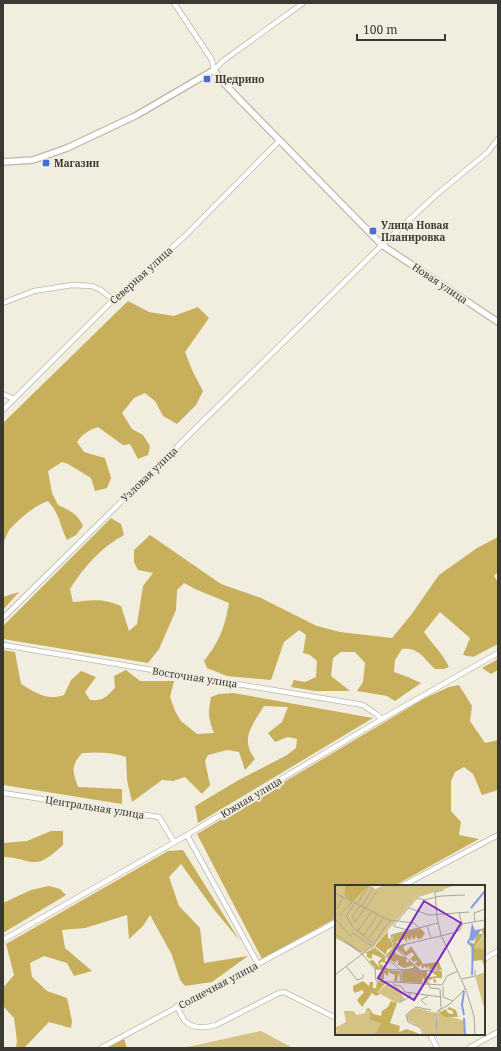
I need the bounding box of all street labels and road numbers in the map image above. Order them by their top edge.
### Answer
street label: Северная улица [106,243,176,307]
street label: Новая улица [409,259,471,307]
street label: Узловая улица [118,443,181,505]
street label: Восточная улица [151,663,239,691]
street label: Южная улица [217,773,285,821]
street label: Центральная улица [44,792,146,822]
street label: Солнечная улица [176,958,260,1012]

